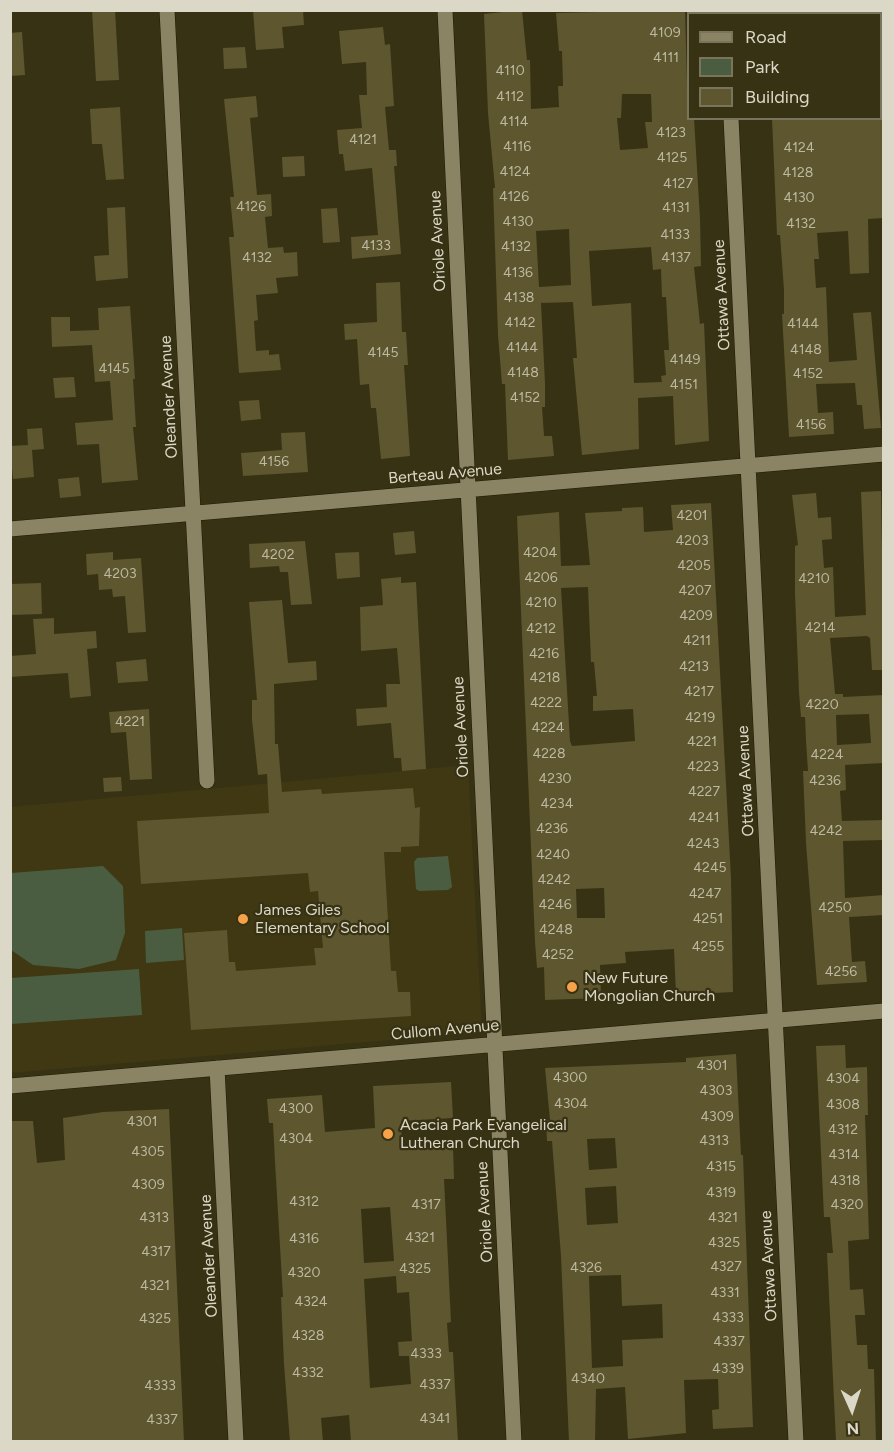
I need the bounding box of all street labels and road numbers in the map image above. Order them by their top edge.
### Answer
street label: Oriole Avenue [426,190,450,292]
street label: Ottawa Avenue [710,239,734,351]
street label: Oleander Avenue [156,335,182,459]
street label: Berteau Avenue [387,459,503,489]
street label: Oriole Avenue [449,676,473,778]
street label: Ottawa Avenue [734,725,758,837]
street label: Cullom Avenue [390,1016,500,1044]
street label: Oriole Avenue [473,1161,497,1263]
street label: Oleander Avenue [196,1194,222,1318]
street label: Ottawa Avenue [757,1210,781,1322]

